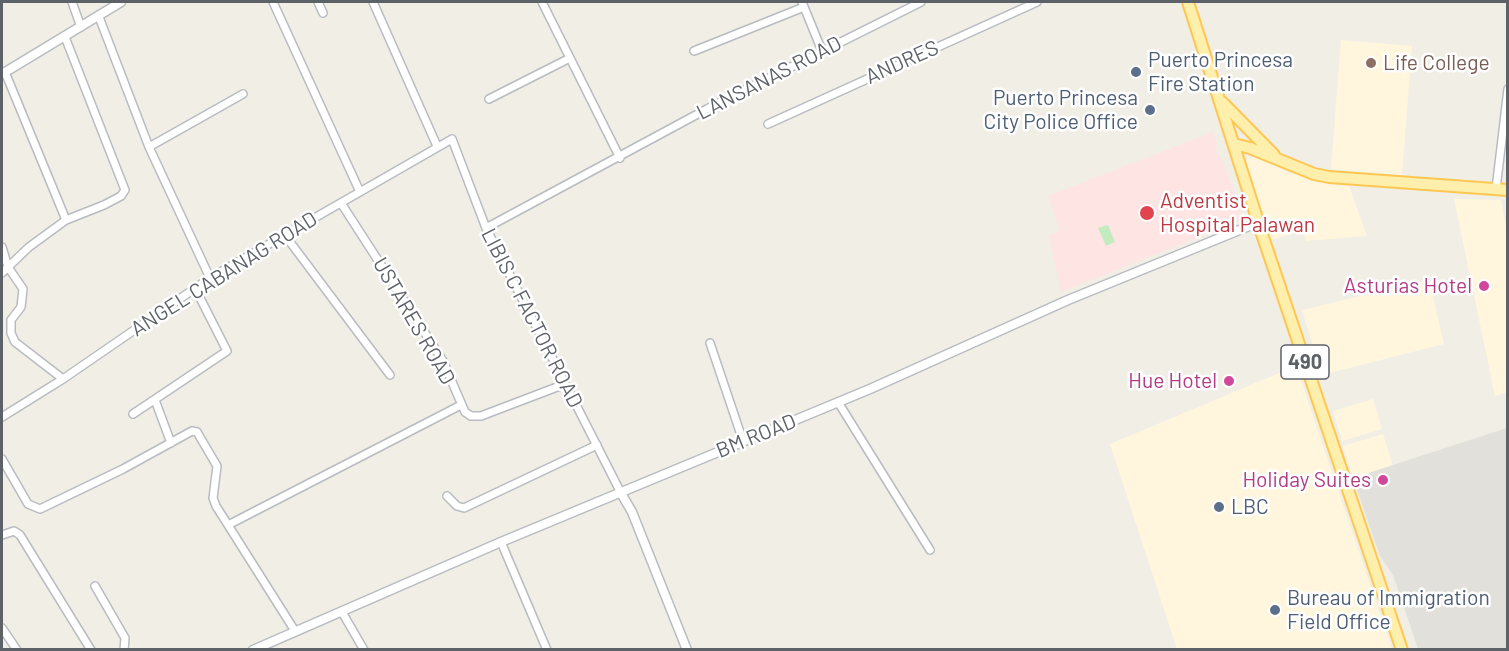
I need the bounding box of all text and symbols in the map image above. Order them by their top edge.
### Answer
street label: LANSANAS ROAD [692,31,846,125]
street label: ANDRES [861,35,943,89]
place label: Puerto Princesa Fire Station [1148,47,1293,97]
place label: Life College [1383,50,1490,76]
marker: Life College [1364,56,1378,70]
marker: Puerto Princesa Fire Station [1129,65,1143,79]
place label: Puerto Princesa City Police Office [984,85,1138,135]
marker: Puerto Princesa City Police Office [1143,103,1157,117]
place label: Adventist Hospital Palawan [1160,188,1315,238]
marker: Adventist Hospital Palawan [1138,204,1156,222]
street label: ANGEL CABANAG ROAD [126,206,322,342]
street label: LIBIS C FACTOR ROAD [476,224,588,412]
street label: USTARES ROAD [367,253,461,389]
place label: Asturias Hotel [1344,273,1472,299]
marker: Asturias Hotel [1477,279,1491,293]
road number: 490 [1281,345,1329,379]
place label: Hue Hotel [1128,368,1217,394]
marker: Hue Hotel [1222,374,1236,388]
street label: BM ROAD [712,409,800,463]
place label: Holiday Suites [1242,467,1371,493]
marker: Holiday Suites [1376,473,1390,487]
place label: LBC [1231,494,1269,520]
marker: LBC [1212,500,1226,514]
place label: Bureau of Immigration Field Office [1287,585,1490,635]
marker: Bureau of Immigration Field Office [1268,603,1282,617]

